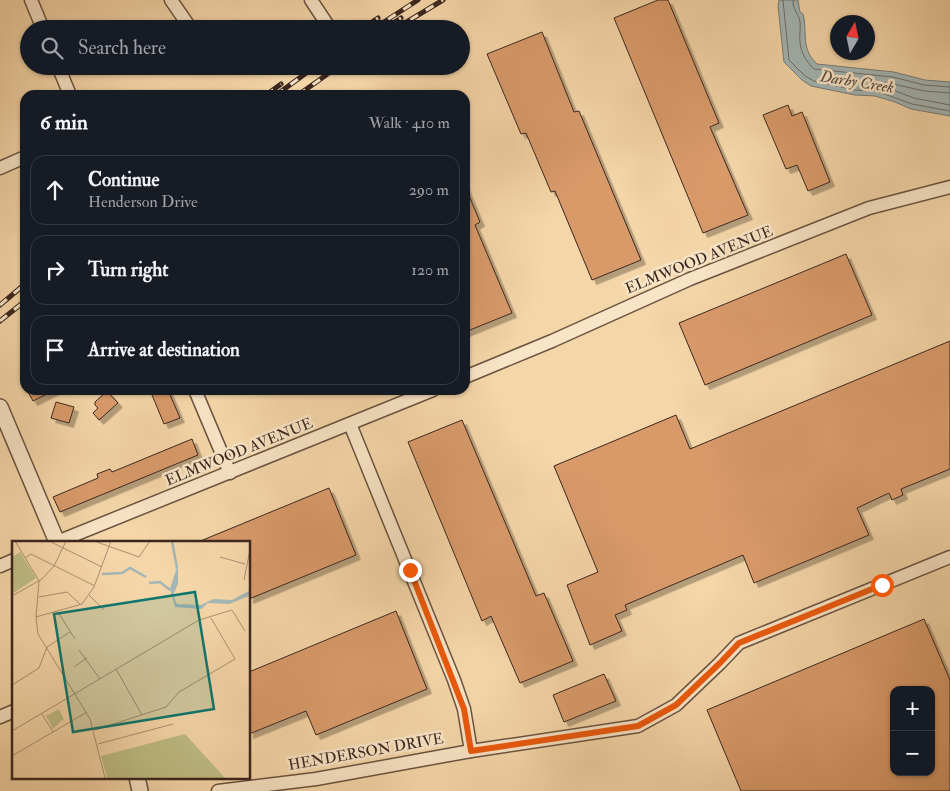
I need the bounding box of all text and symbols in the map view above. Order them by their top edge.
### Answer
north arrow [830,15,875,60]
search box [20,20,470,75]
icon: search [38,34,66,62]
text: Search here [78,36,166,60]
water label: Darby Creek [818,66,896,98]
text: 6 min [40,109,88,136]
text: Walk · 410 m [369,113,450,133]
text: Continue [88,168,159,192]
icon: ahead [41,176,69,204]
text: 290 m [409,180,449,200]
text: Henderson Drive [88,192,198,212]
street label: ELMWOOD AVENUE [622,222,776,298]
icon: right [41,256,69,284]
text: Turn right [88,258,168,282]
text: 120 m [411,260,449,280]
icon: arrive [41,336,69,364]
text: Arrive at destination [88,338,240,362]
street label: ELMWOOD AVENUE [162,414,316,490]
inset map [12,541,250,778]
route end [399,559,422,582]
route start [871,574,894,597]
map controls [890,686,935,776]
button: + [890,686,935,731]
street label: HENDERSON DRIVE [287,729,445,775]
button: − [890,731,935,776]

